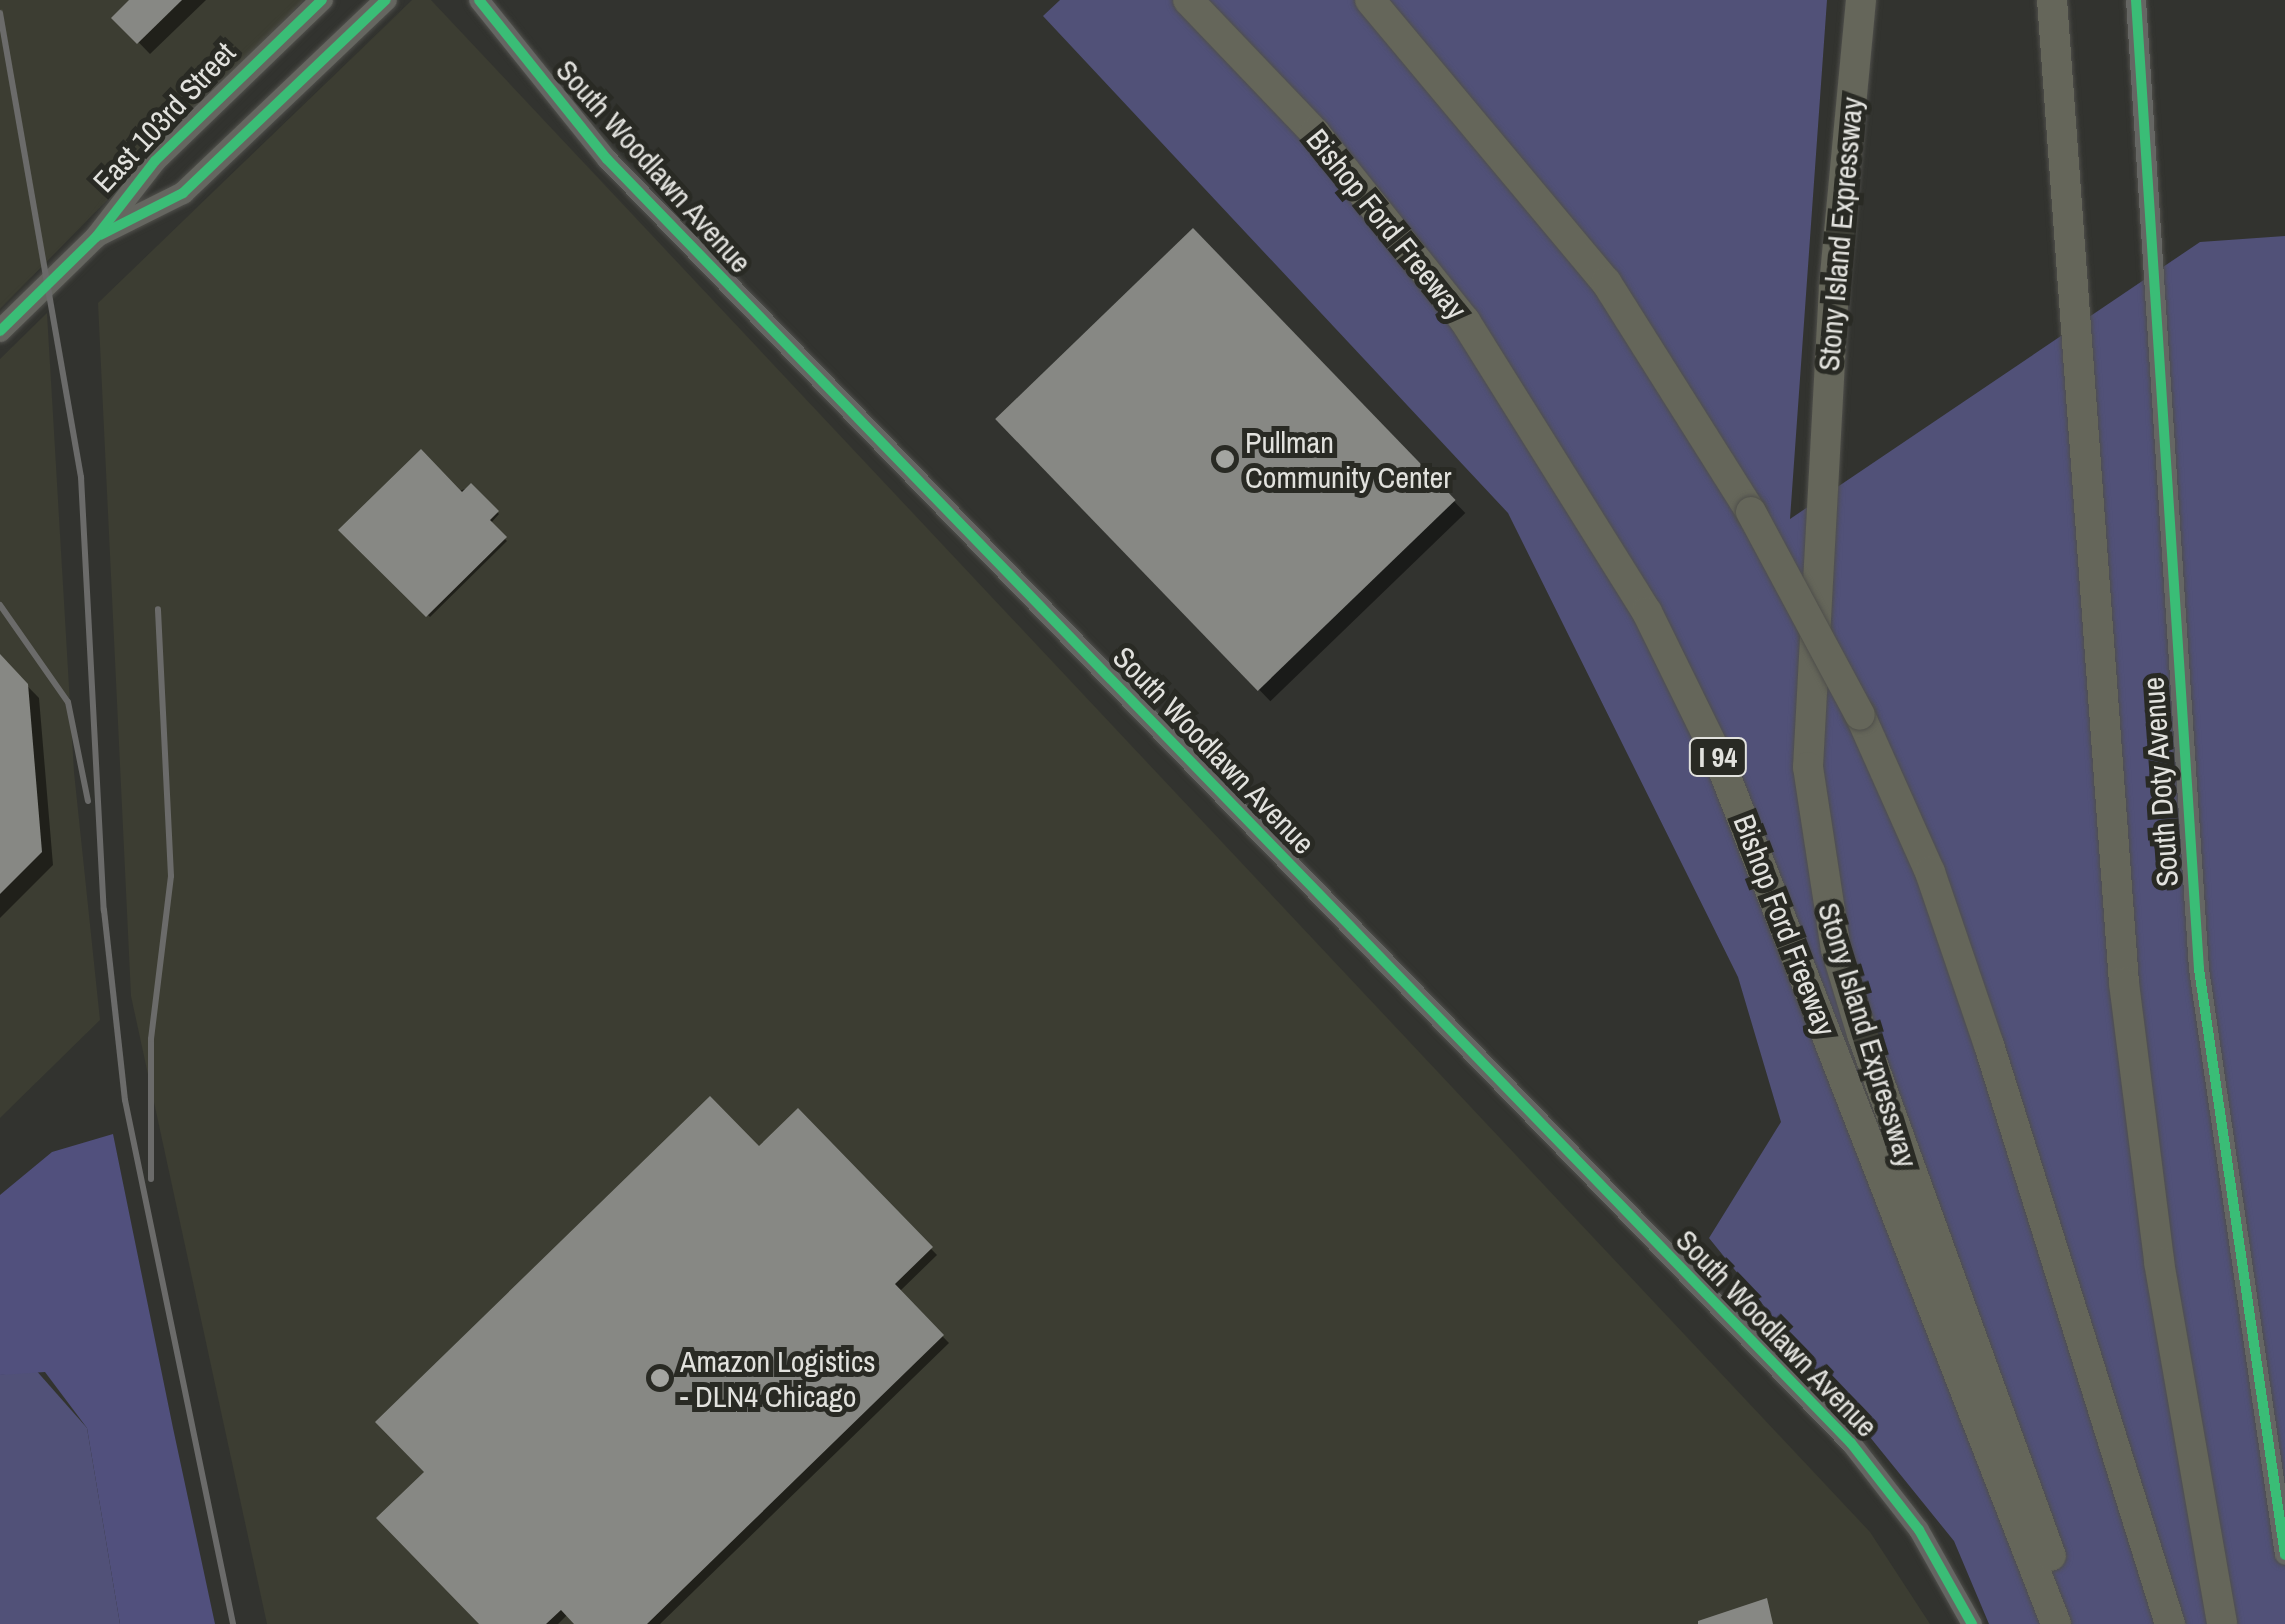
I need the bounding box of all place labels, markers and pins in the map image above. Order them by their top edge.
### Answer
place label: Pullman Community Center [1245,424,1451,494]
marker: Pullman Community Center [1214,448,1236,470]
place label: Amazon Logistics - DLN4 Chicago [680,1343,876,1414]
marker: Amazon Logistics - DLN4 Chicago [649,1367,671,1389]

